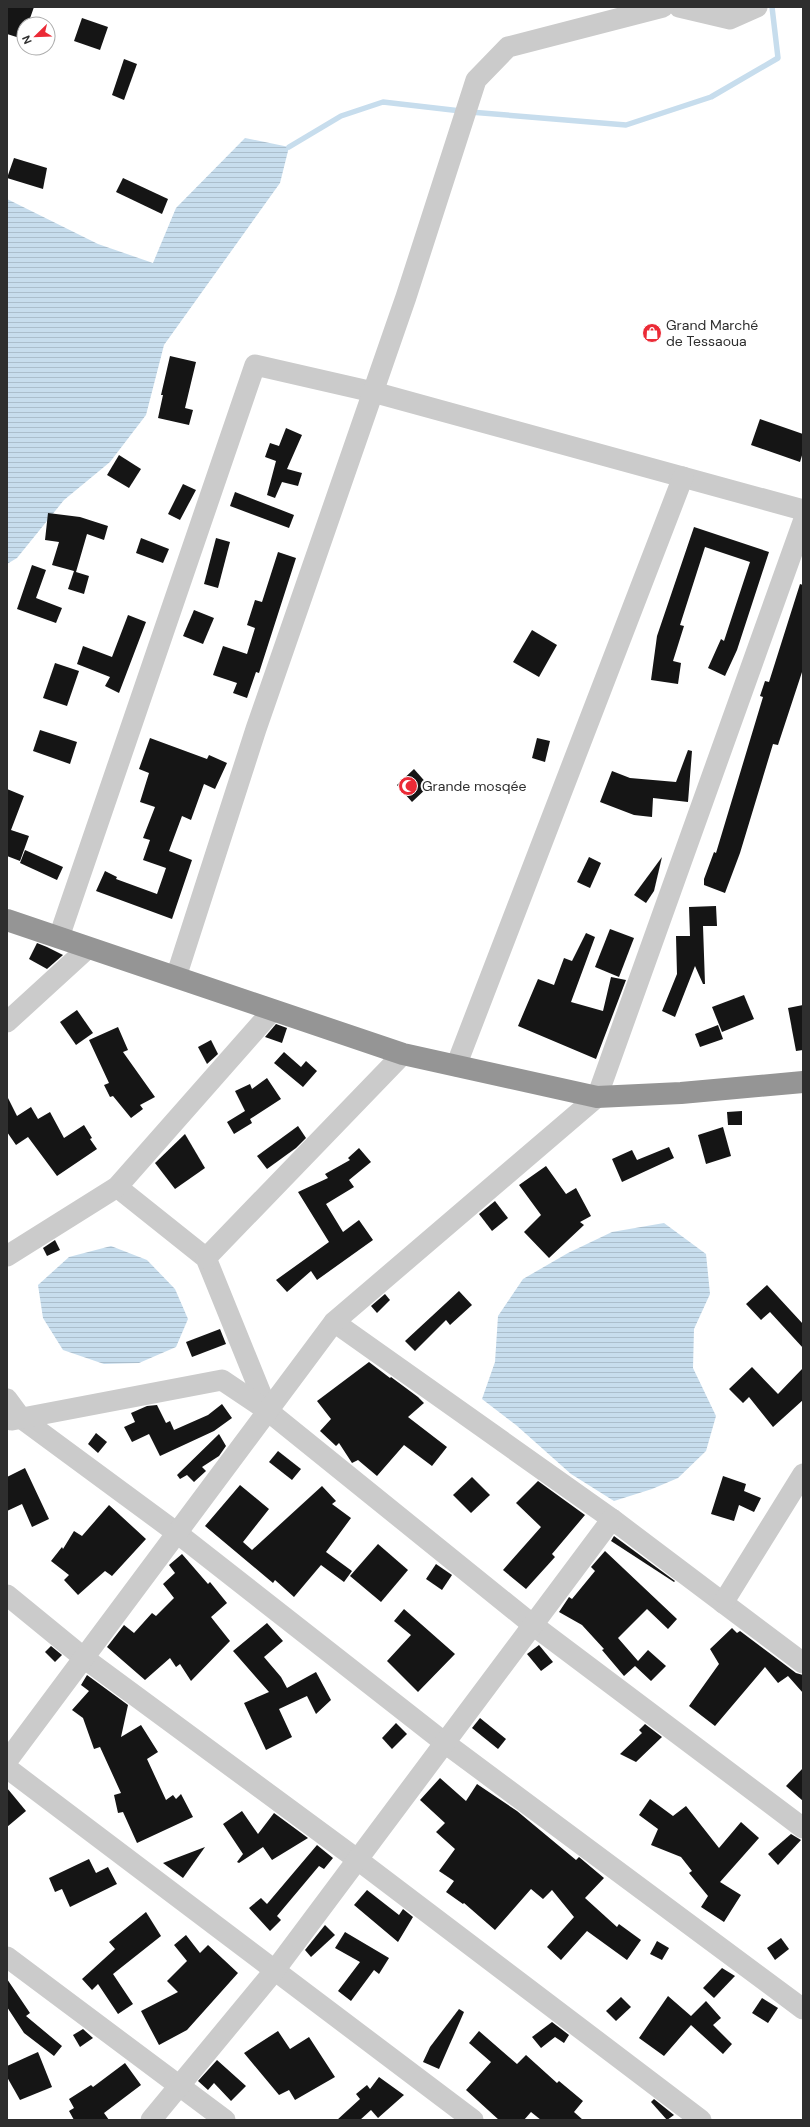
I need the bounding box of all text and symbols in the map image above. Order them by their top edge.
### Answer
north arrow [16,16,56,56]
text: N [19,33,35,46]
place label: Grand Marché de Tessaoua [666,316,758,350]
shop icon: Grand Marché de Tessaoua [641,322,663,344]
mosque icon: Grande mosqée [397,775,419,797]
place label: Grande mosqée [422,777,526,795]

